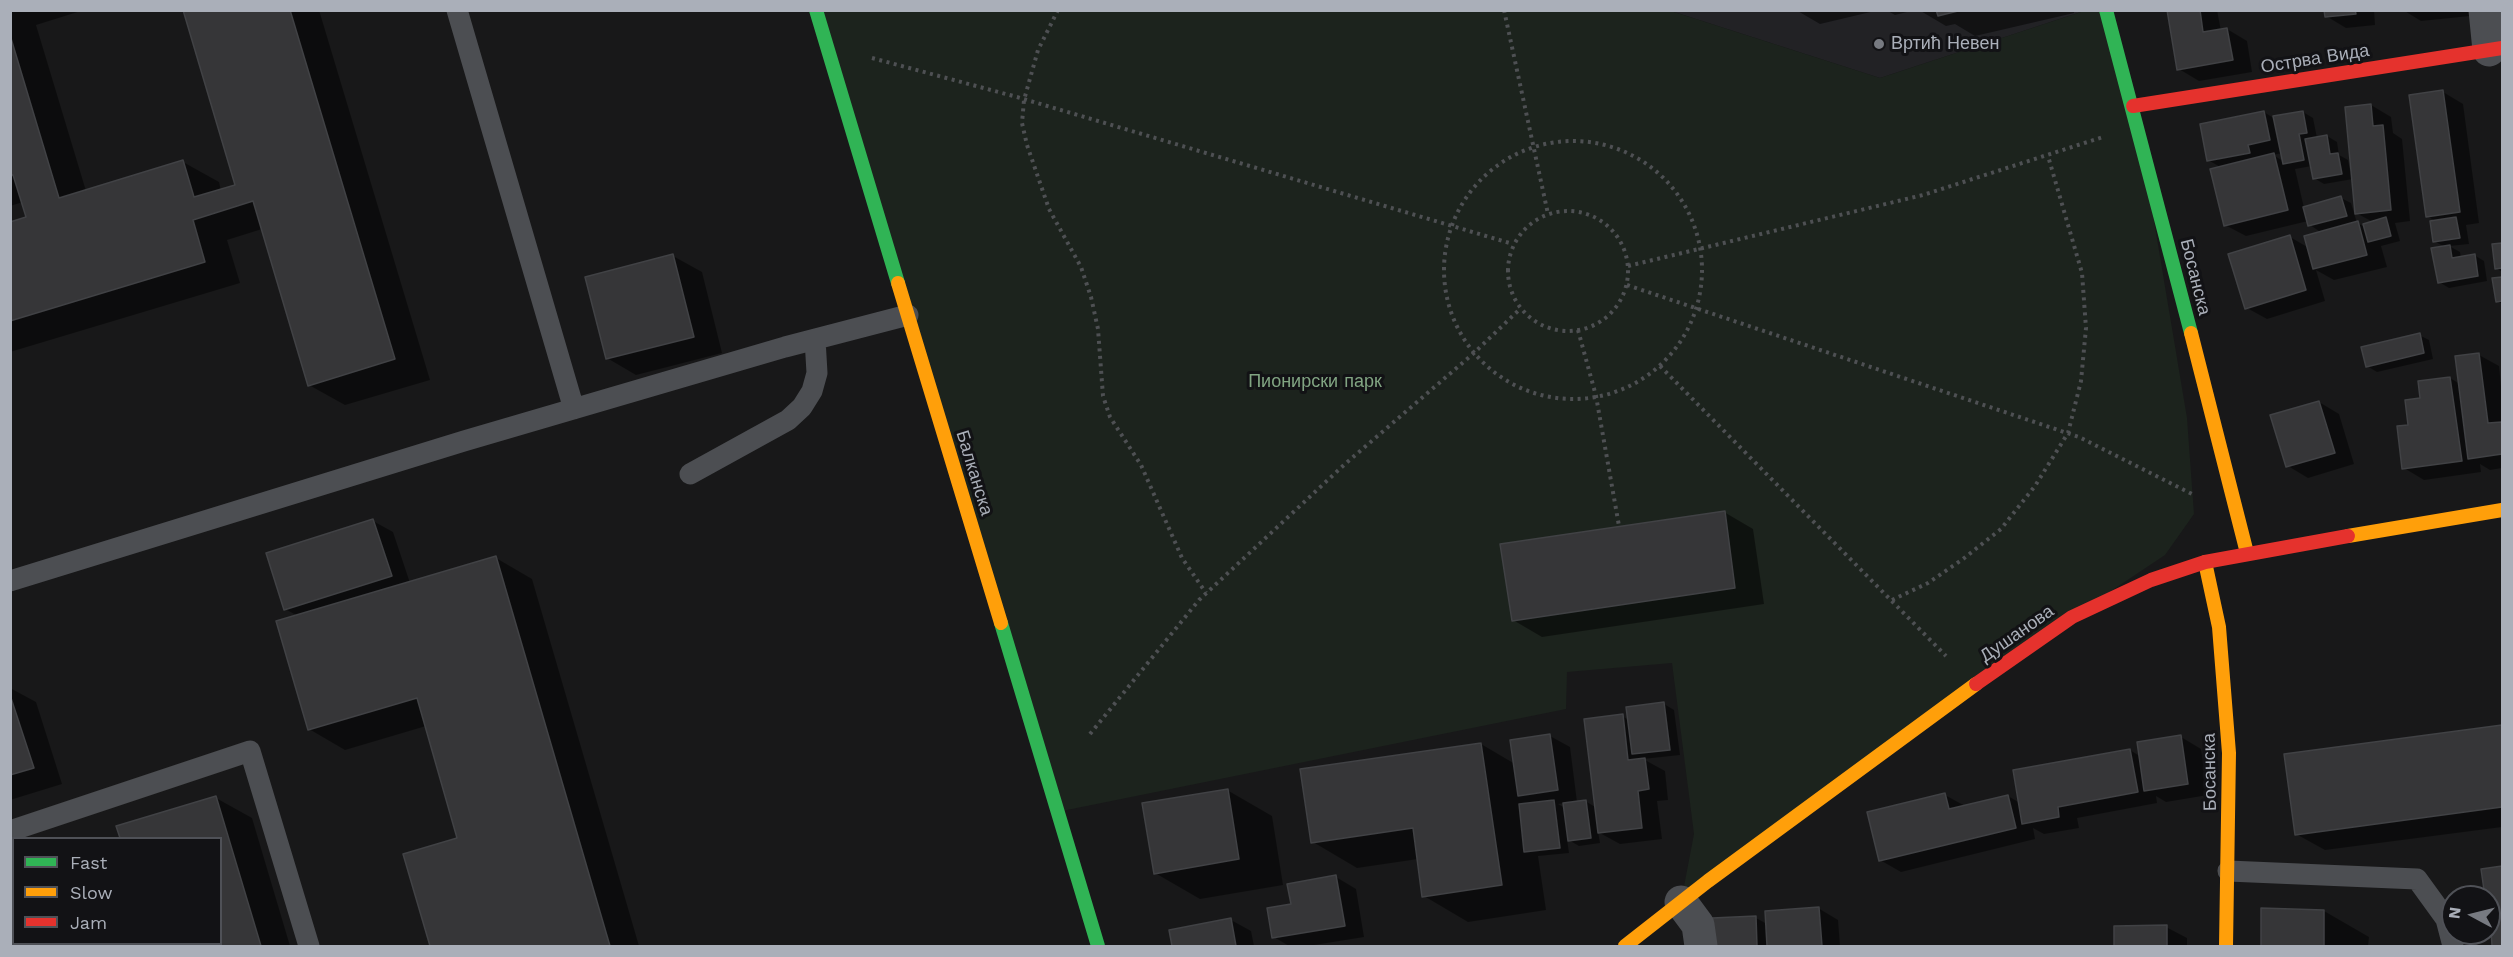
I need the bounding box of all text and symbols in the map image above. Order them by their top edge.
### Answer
place label: Вртић Невен [1891,33,1999,55]
marker: Вртић Невен [1872,37,1886,51]
street label: Острва Вида [2259,40,2371,78]
street label: Босанска [2175,237,2215,317]
park label: Пионирски парк [1248,371,1382,393]
street label: Балканска [951,428,997,518]
street label: Душанова [1976,601,2058,667]
street label: Босанска [2199,733,2221,811]
legend [12,837,222,945]
text: Fast [70,852,107,873]
text: Slow [70,882,113,903]
north arrow [2441,885,2501,945]
text: N [2444,906,2465,920]
text: Jam [70,912,107,933]

